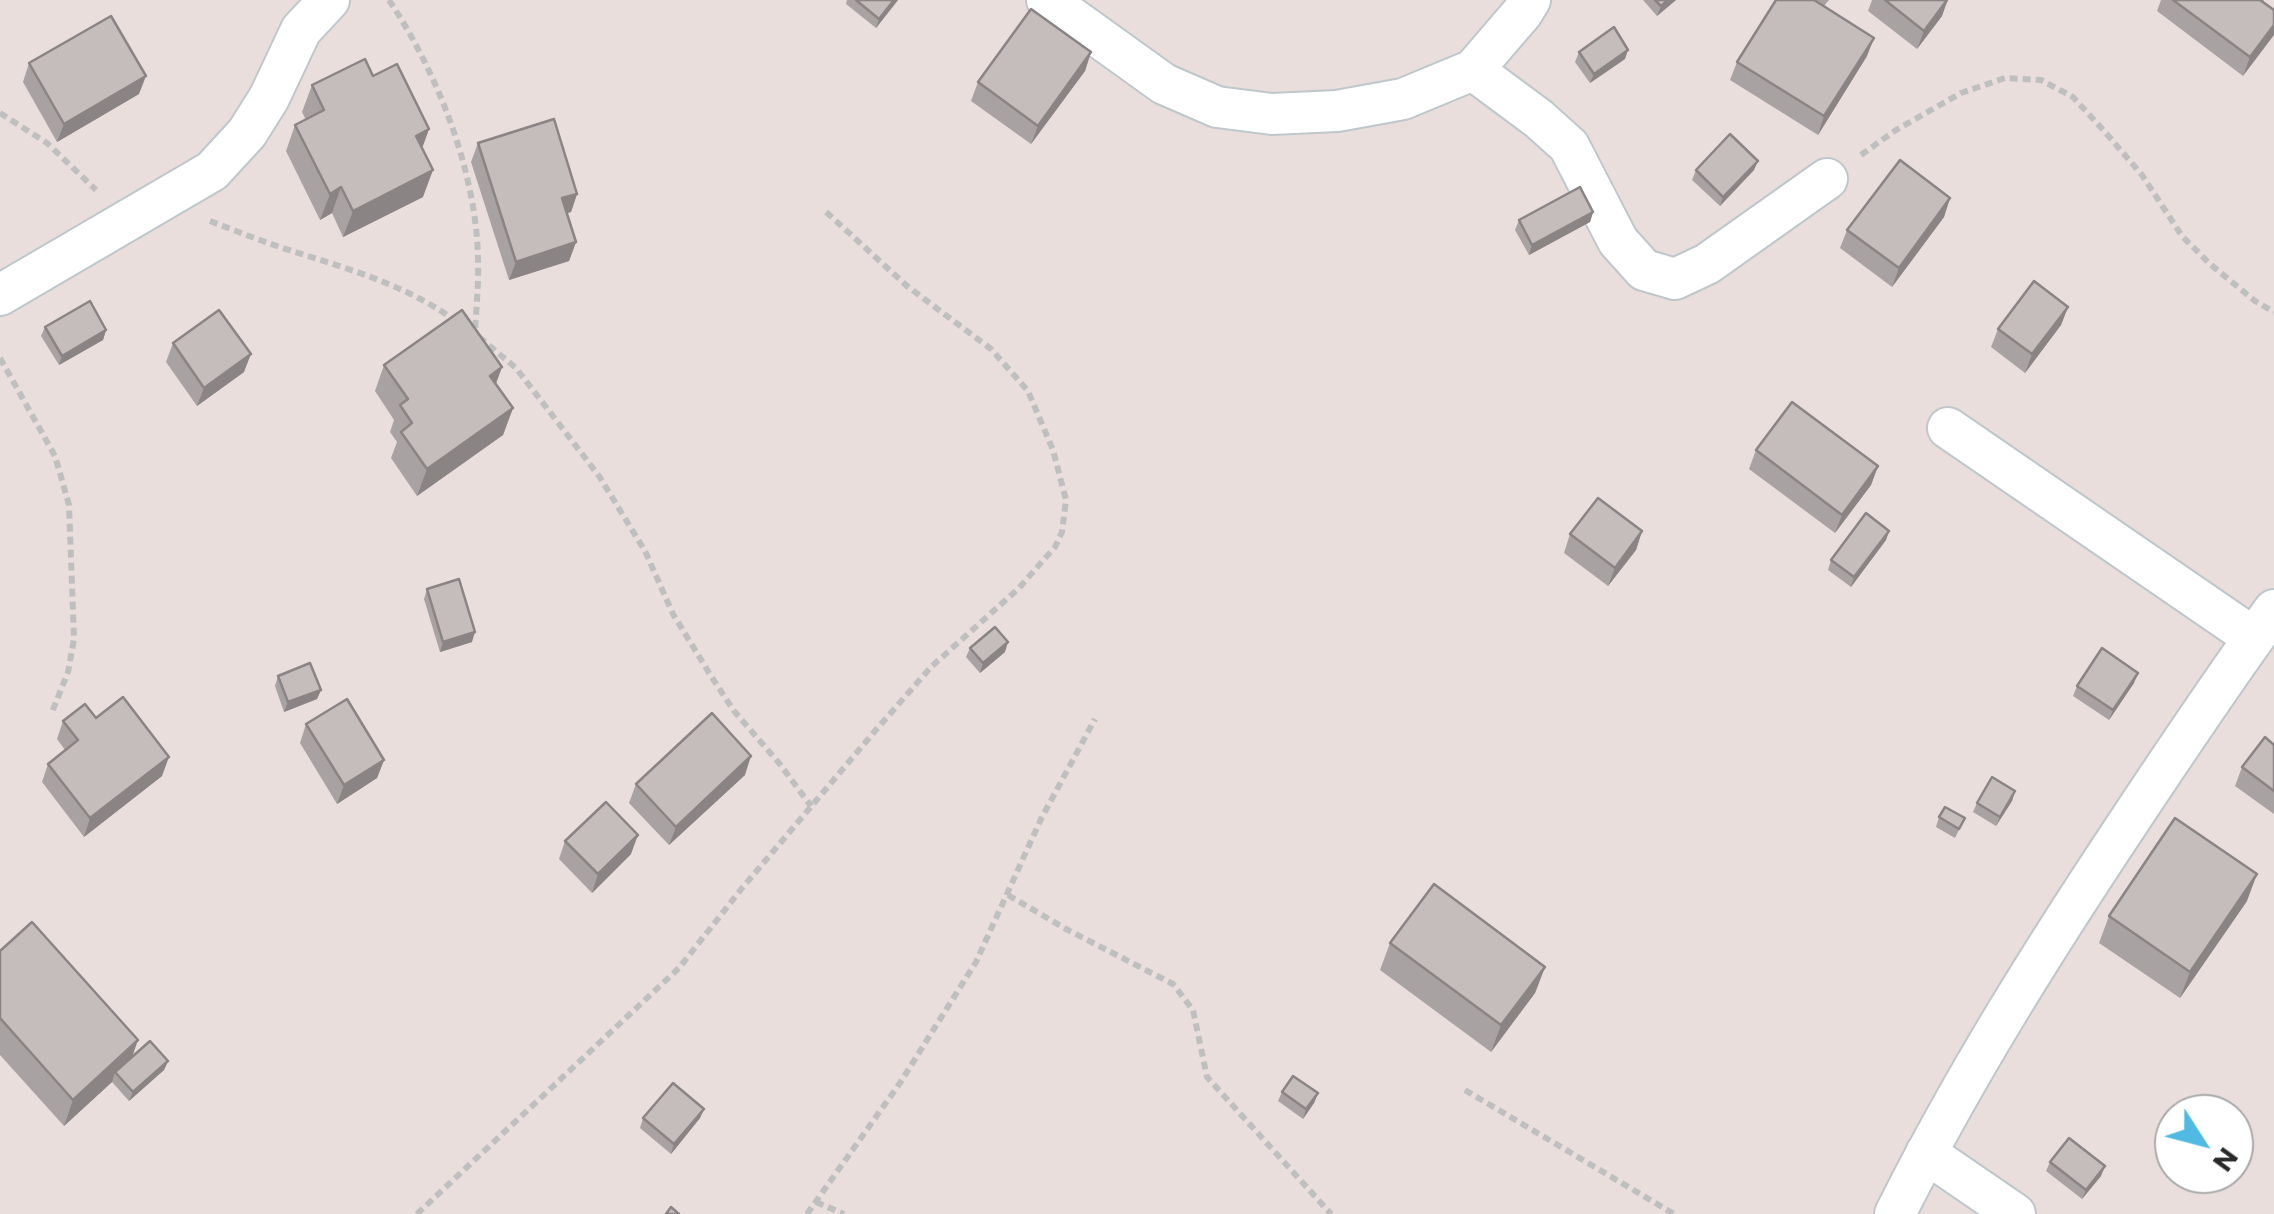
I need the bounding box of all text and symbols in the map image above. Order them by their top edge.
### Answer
north arrow [2154,1094,2254,1194]
text: N [2207,1142,2247,1179]

